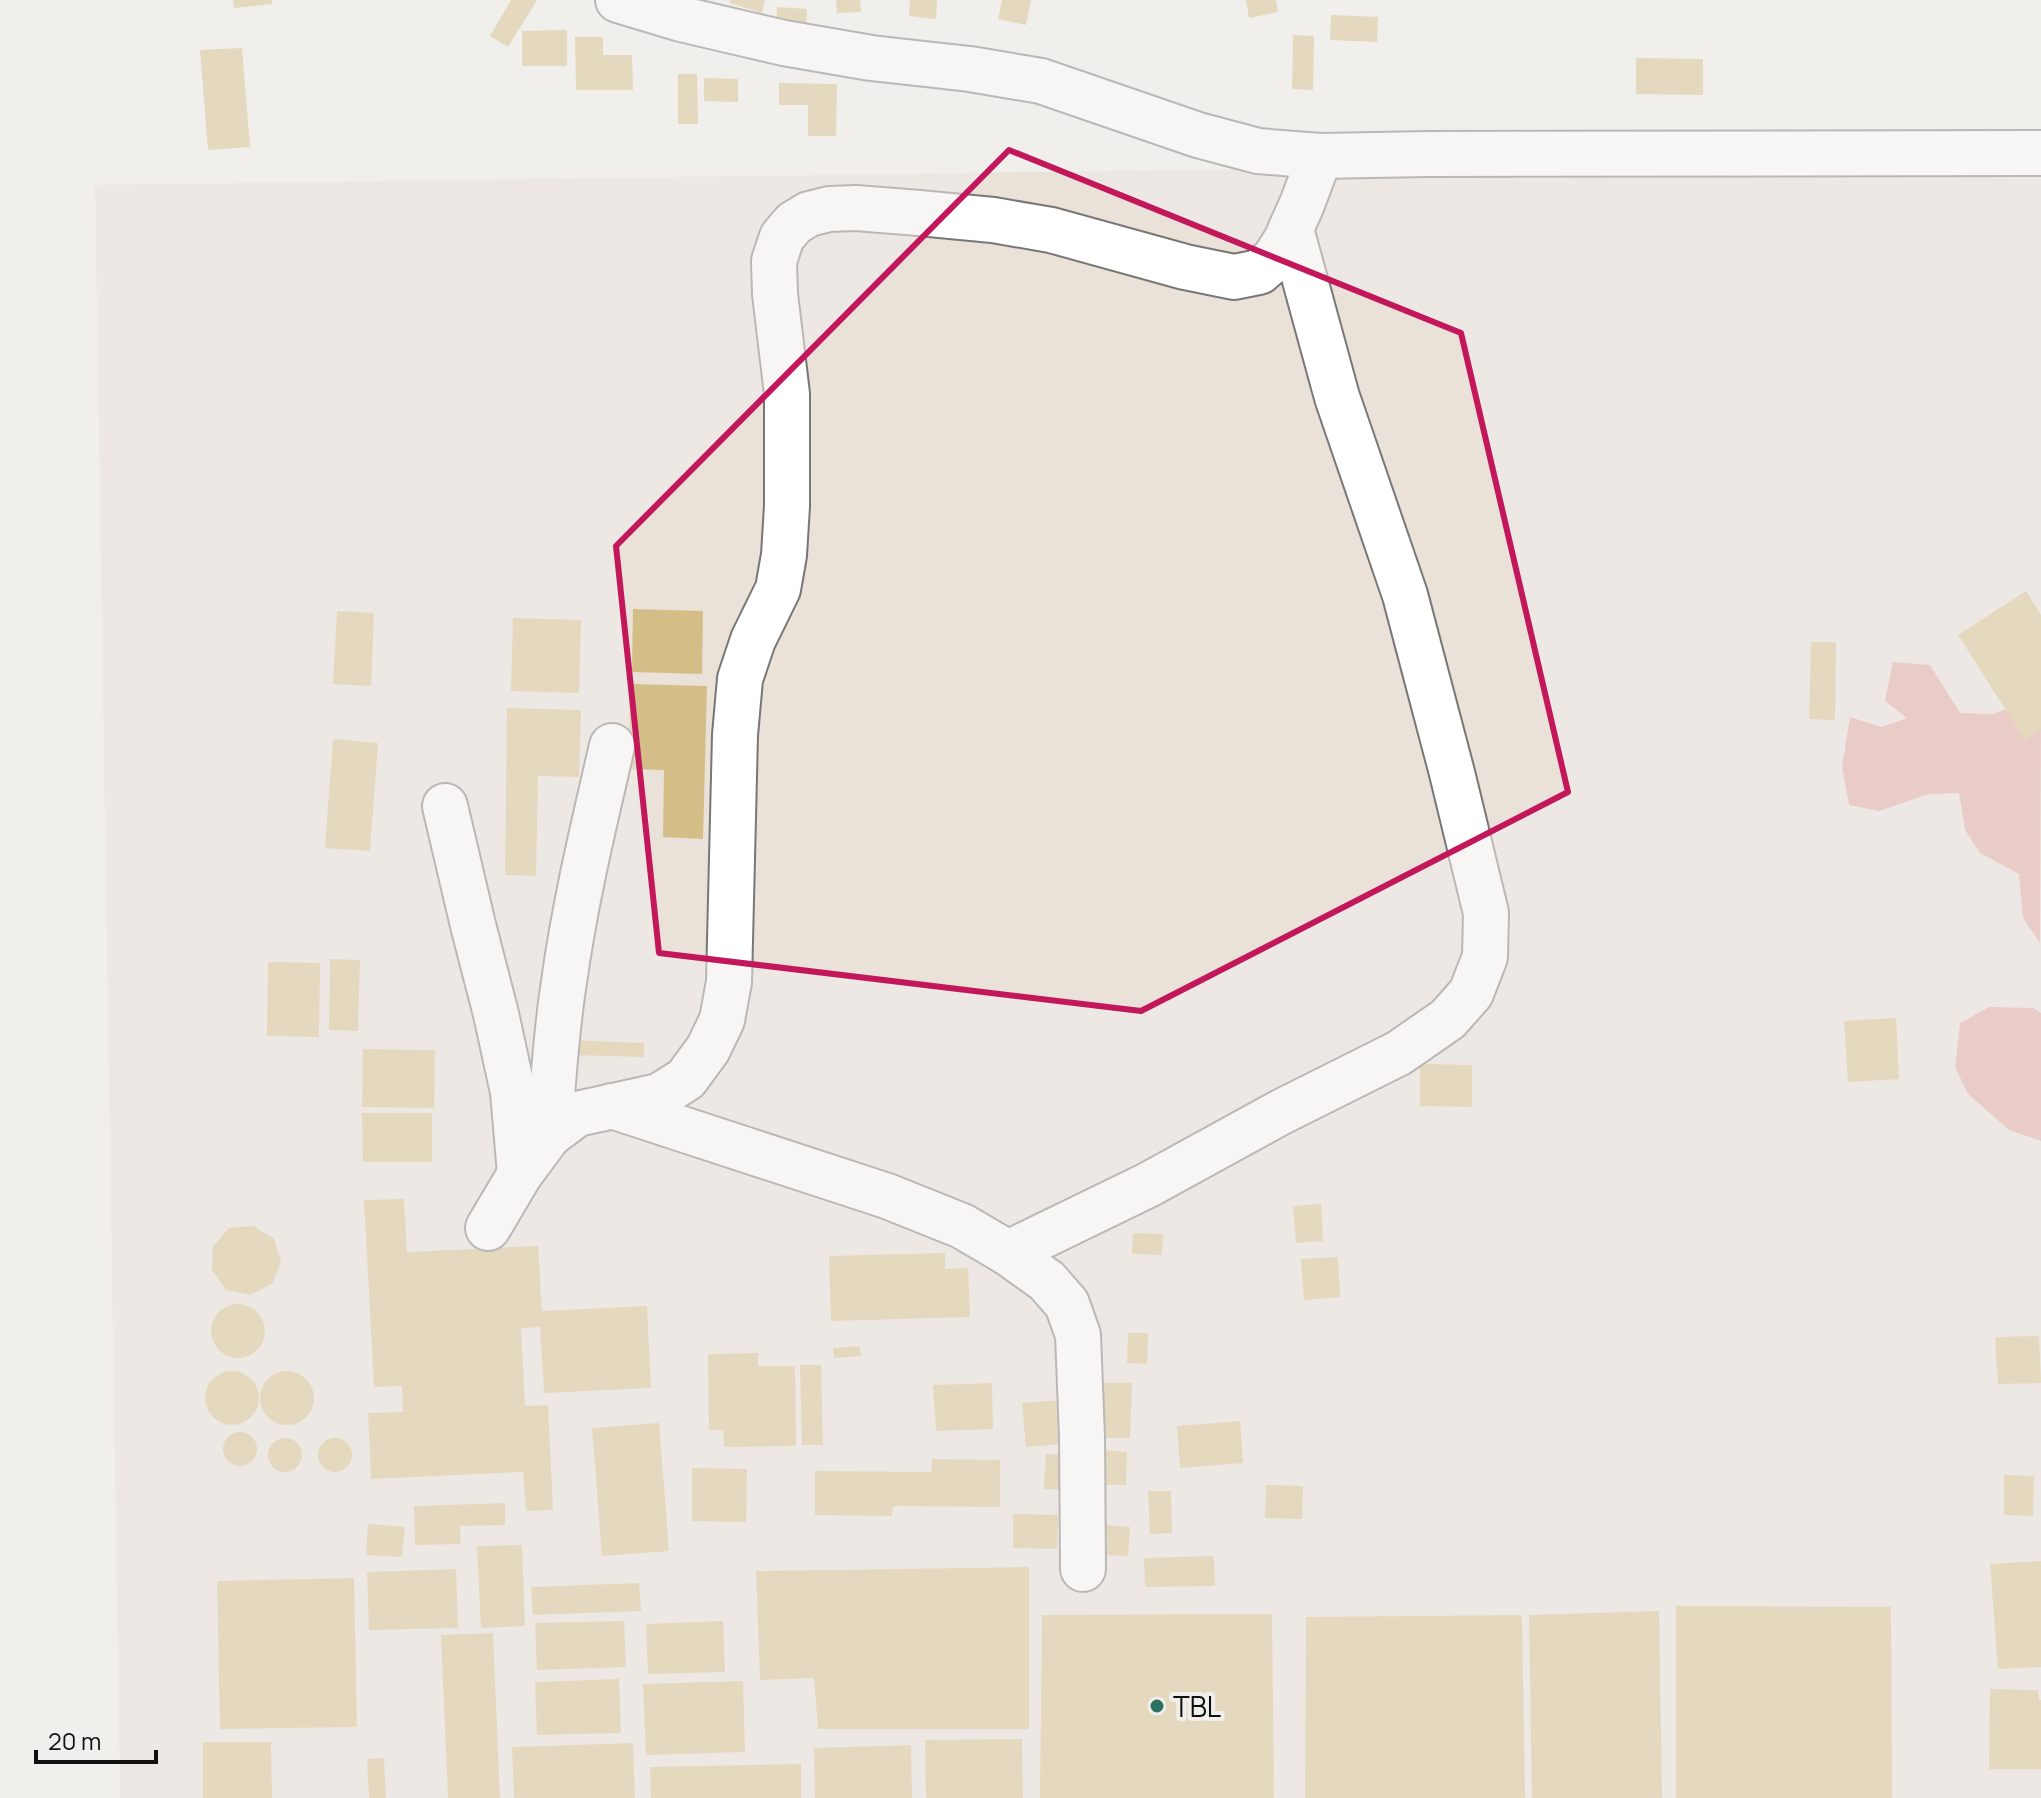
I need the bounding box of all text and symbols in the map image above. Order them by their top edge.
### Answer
place label: TBL [1173,1687,1221,1725]
marker: TBL [1148,1697,1166,1715]
scale bar [36,1714,156,1764]
text: 20 m [48,1724,101,1757]

